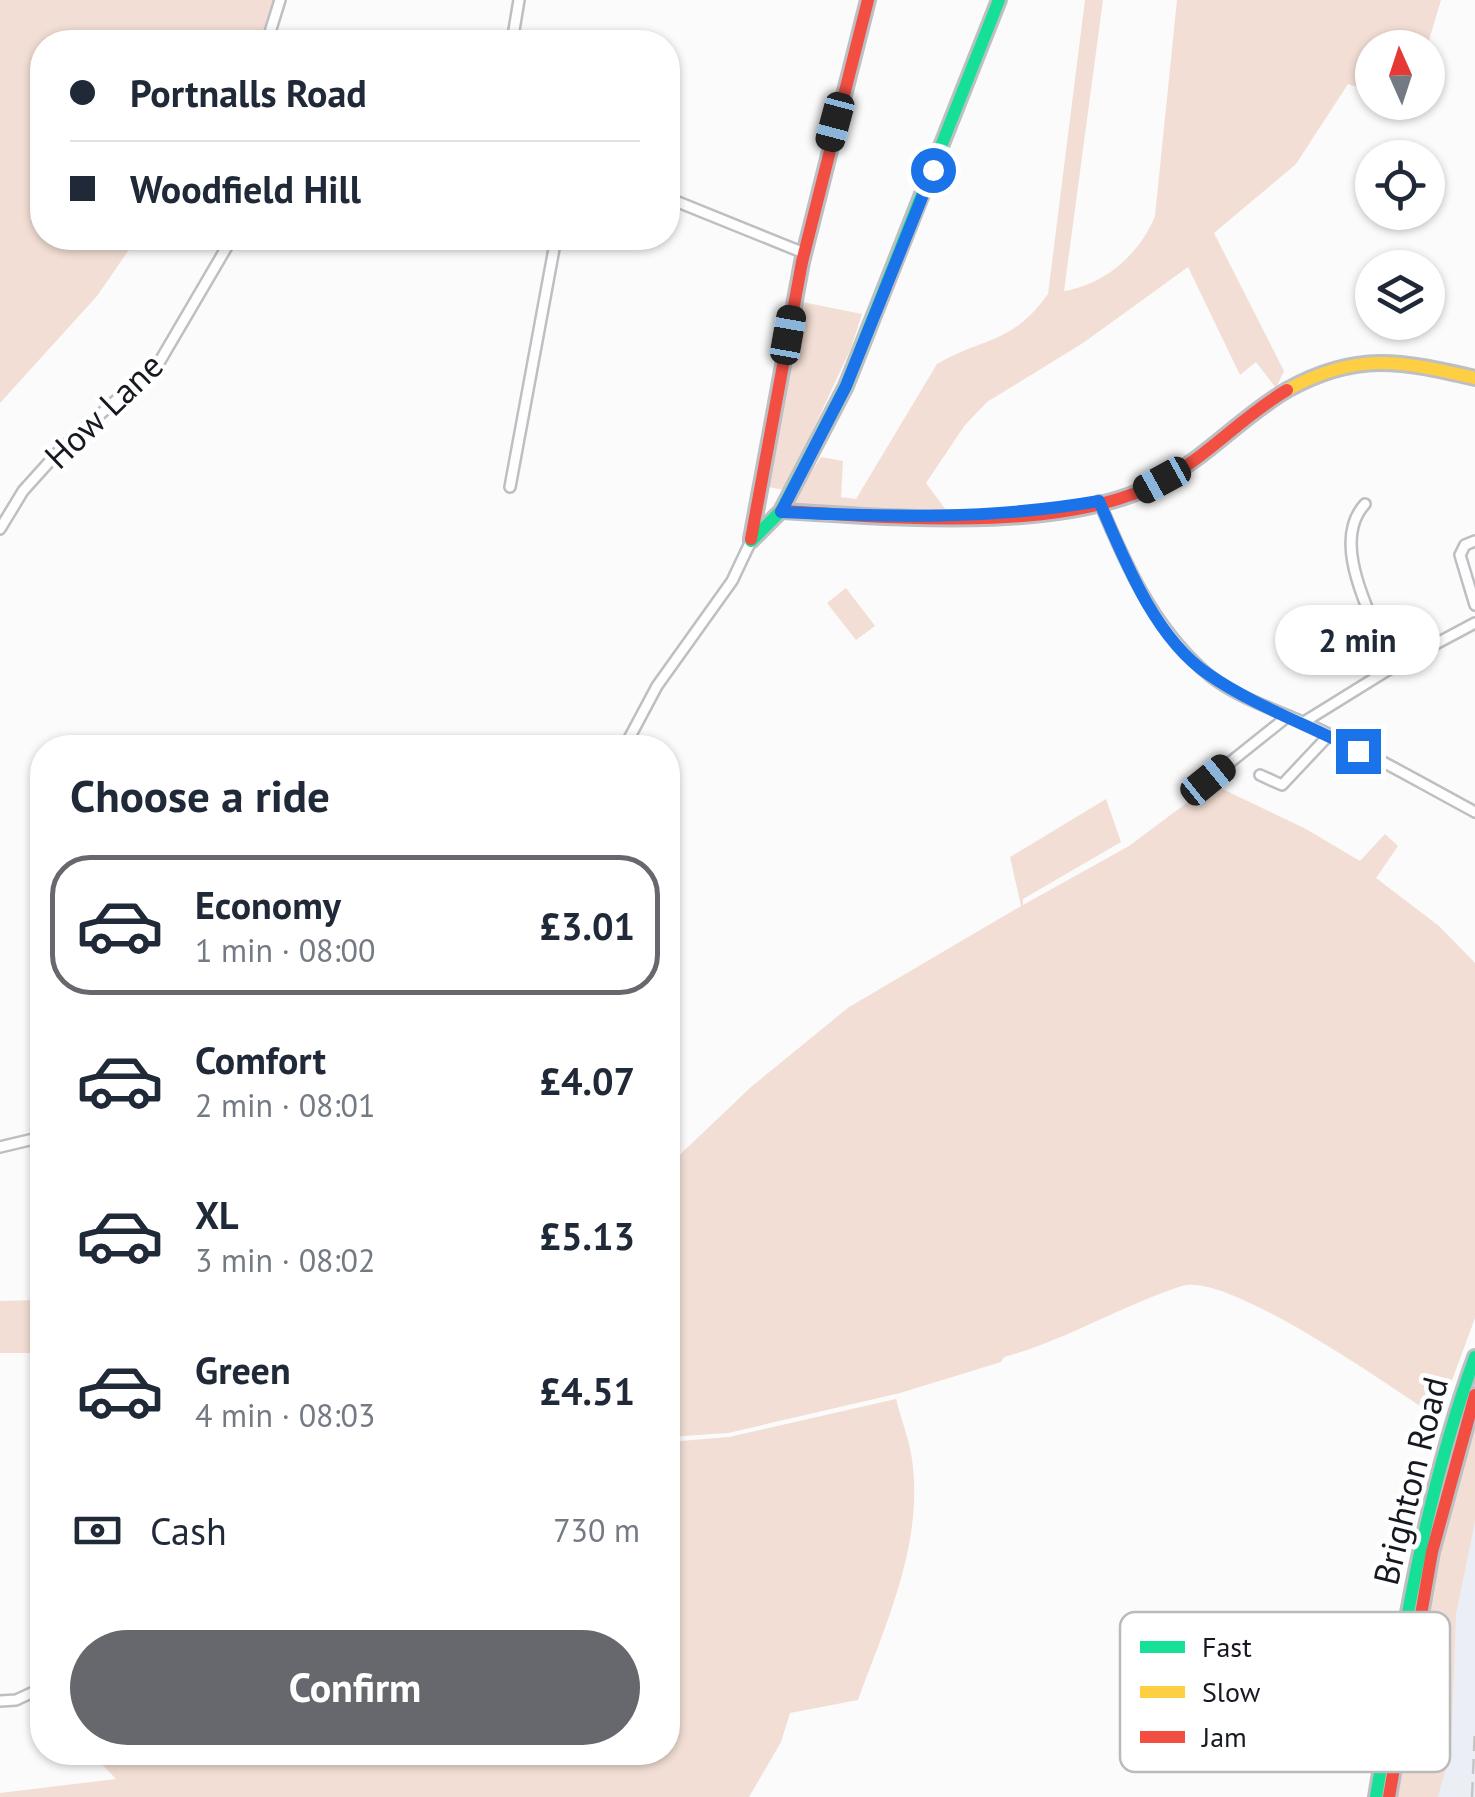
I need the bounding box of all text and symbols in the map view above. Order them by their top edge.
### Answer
north arrow [1355,30,1445,120]
map controls [1355,30,1445,340]
text: Portnalls Road [130,68,367,117]
car [813,89,857,155]
button: locate [1355,140,1445,230]
route start [911,148,956,193]
text: Woodfield Hill [130,164,361,213]
button: layers [1355,250,1445,340]
car [768,303,808,367]
street label: How Lane [34,342,172,478]
car [1128,452,1196,508]
callout: 2 min [1276,606,1440,676]
text: 2 min [1318,619,1397,661]
route end [1336,729,1381,774]
car [1175,749,1241,811]
text: Choose a ride [70,766,330,824]
icon: car [75,880,165,970]
text: Economy [195,880,341,929]
text: £3.01 [539,901,635,950]
text: 1 min · 08:00 [195,929,375,971]
icon: car [75,1035,165,1125]
text: Comfort [195,1035,326,1084]
text: £4.07 [539,1056,635,1105]
text: 2 min · 08:01 [195,1084,375,1126]
icon: car [75,1190,165,1280]
text: XL [195,1190,239,1239]
text: £5.13 [539,1211,635,1260]
text: 3 min · 08:02 [195,1239,375,1281]
icon: car [75,1345,165,1435]
text: Green [195,1345,291,1394]
text: £4.51 [539,1366,635,1415]
street label: Brighton Road [1362,1372,1458,1589]
text: 4 min · 08:03 [195,1394,375,1436]
icon: cash [70,1503,125,1558]
text: Cash [150,1506,227,1555]
text: 730 m [553,1509,640,1551]
legend [1120,1612,1450,1772]
text: Fast [1202,1628,1252,1665]
button: Confirm [70,1630,640,1745]
text: Slow [1202,1673,1261,1710]
text: Jam [1201,1718,1247,1755]

